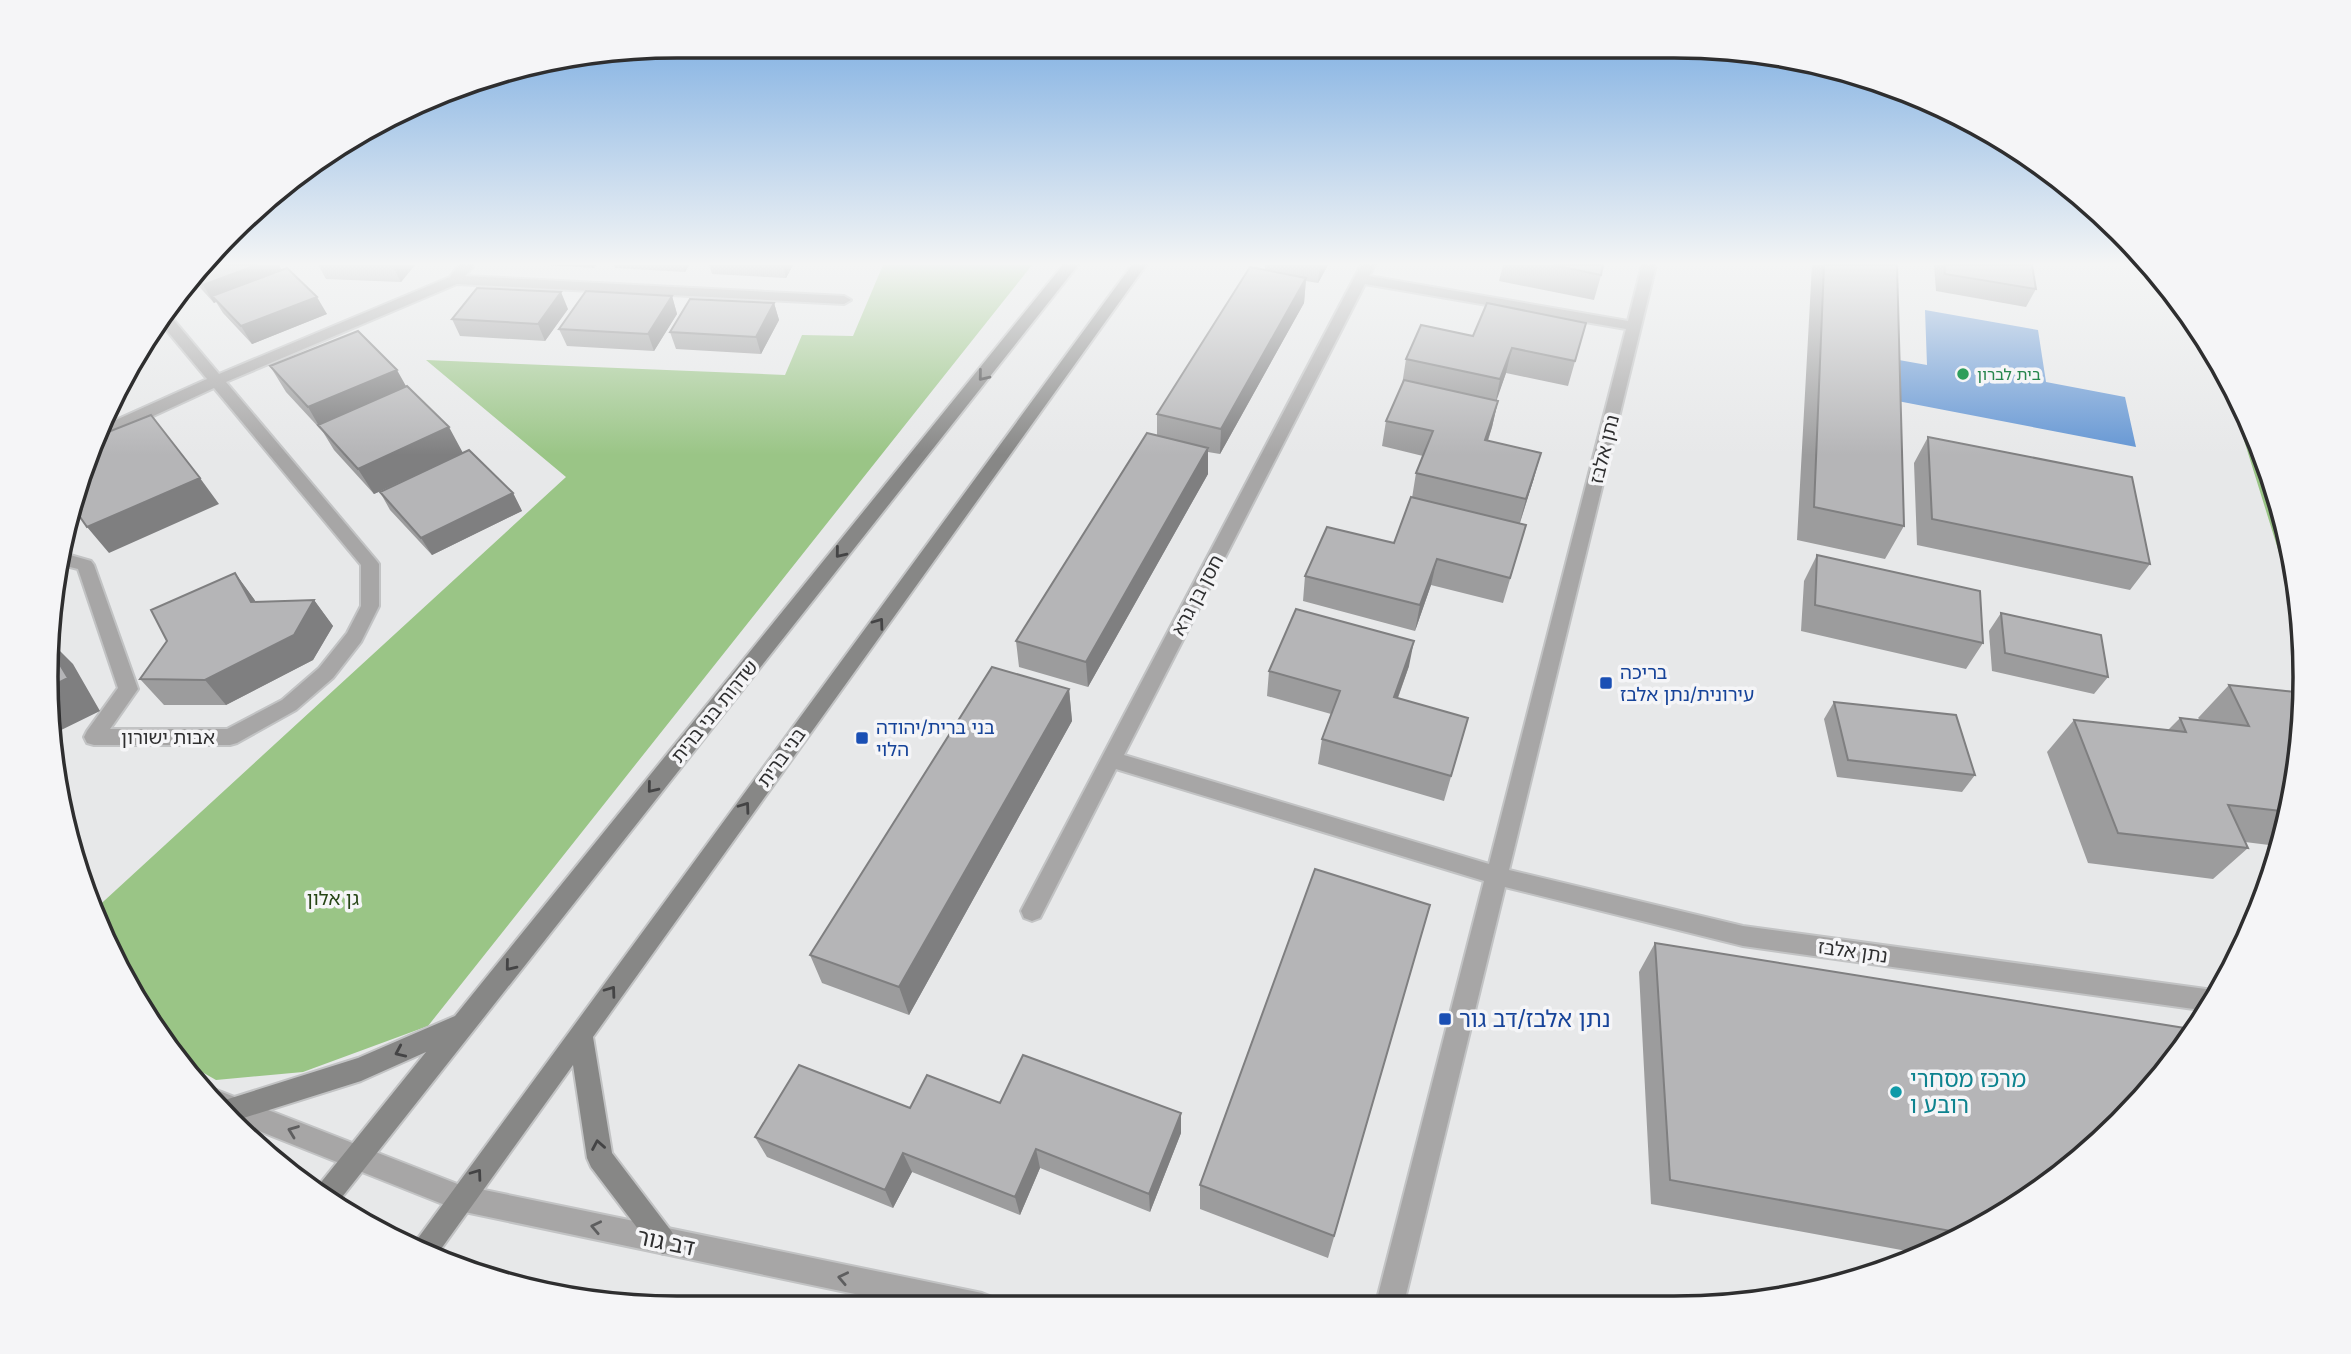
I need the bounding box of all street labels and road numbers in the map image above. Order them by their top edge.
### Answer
street label: נתן אלבז [1585,412,1624,486]
street label: חסן בן גרא [1167,551,1228,639]
street label: שדרות בני ברית [666,656,763,767]
street label: בני ברית [752,723,811,791]
street label: אבות ישורון [121,726,215,749]
street label: נתן אלבז [1817,935,1889,968]
street label: דב גור [634,1222,698,1262]

